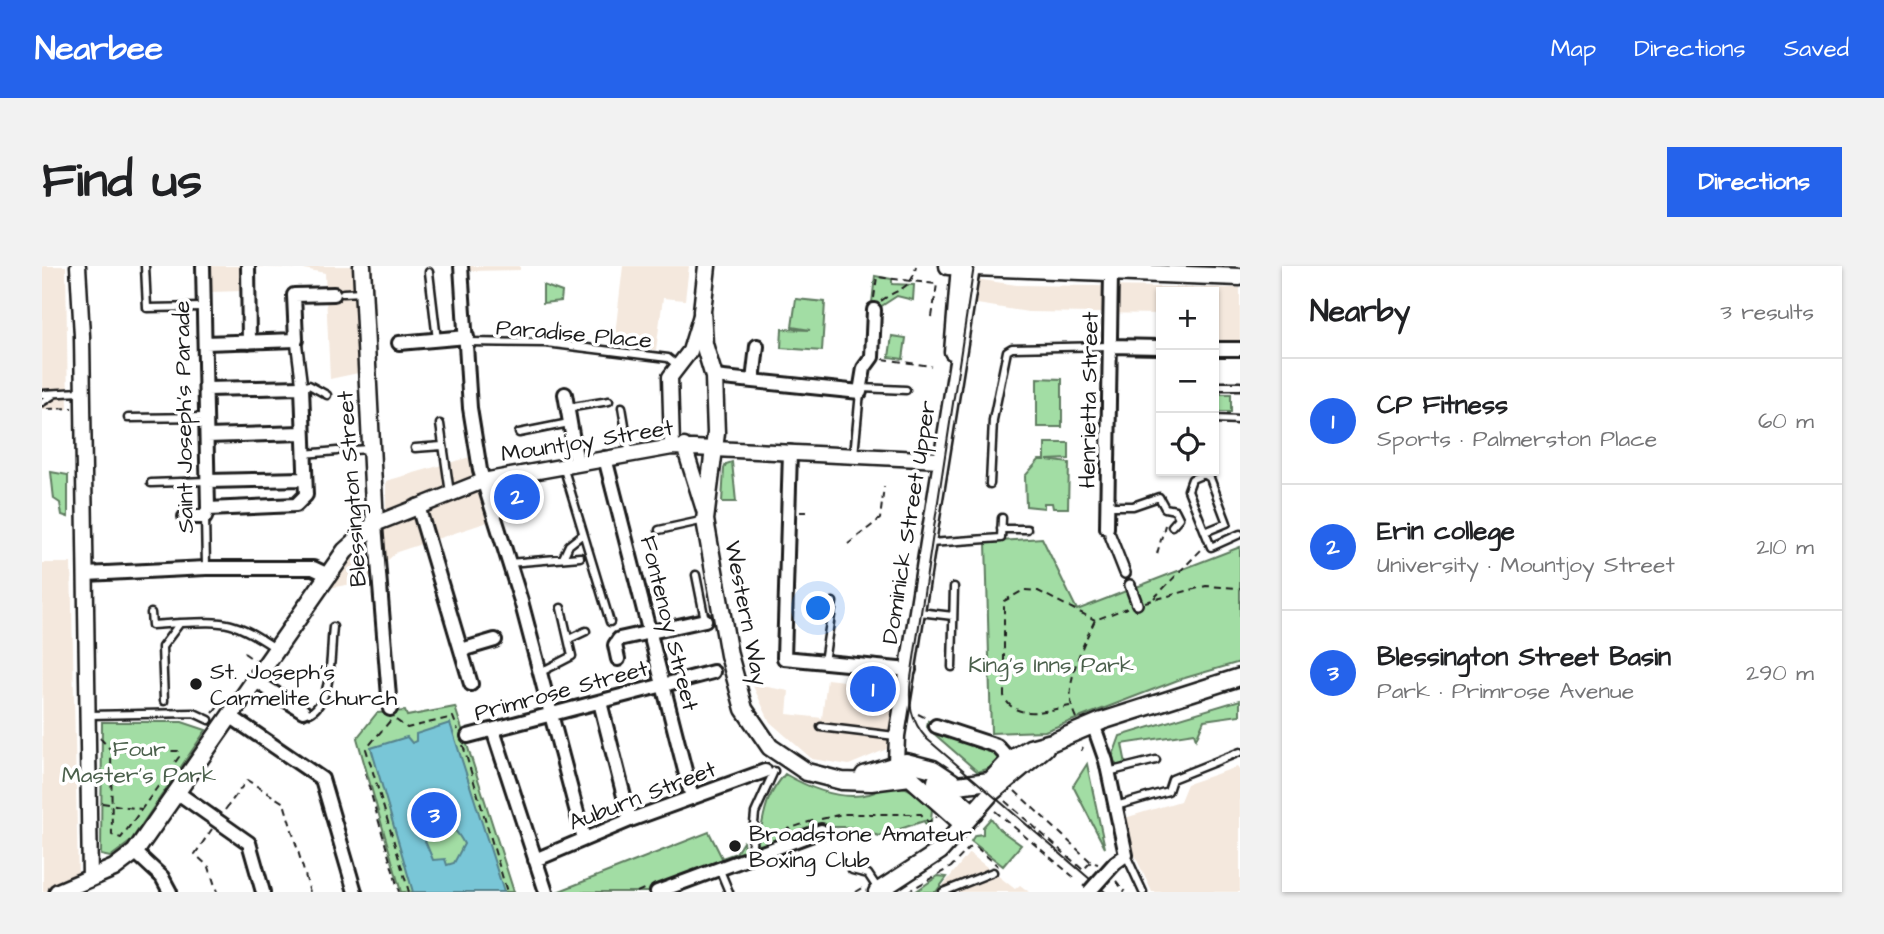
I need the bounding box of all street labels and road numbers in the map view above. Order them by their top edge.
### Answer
street label: Saint Joseph's Parade [166,300,202,534]
street label: Paradise Place [495,311,653,357]
street label: Henrietta Street [1071,311,1107,489]
street label: Blessington Street [329,389,376,588]
street label: Dominick Street Upper [874,398,944,646]
street label: Mountjoy Street [499,411,677,471]
street label: Fontenoy Street [631,532,706,715]
street label: Western Way [715,538,776,689]
street label: Primrose Street [471,652,652,730]
street label: Auburn Street [564,753,721,839]

